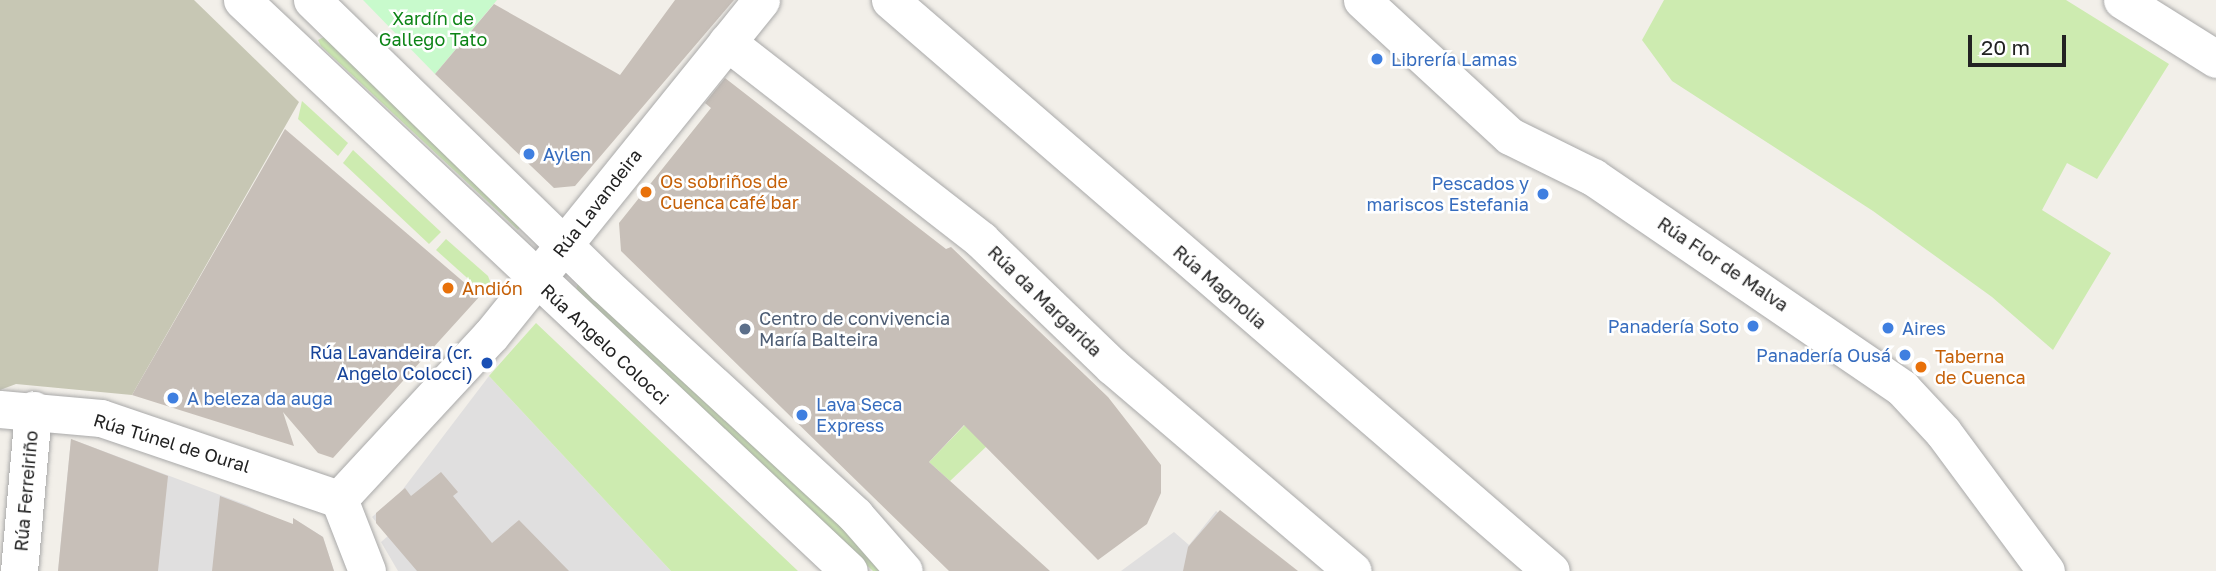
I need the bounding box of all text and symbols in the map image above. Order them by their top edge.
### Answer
park label: Xardín de Gallego Tato [379,8,487,50]
scale bar [1971,21,2069,65]
text: 20 m [1981,34,2030,60]
place label: Librería Lamas [1391,48,1517,70]
marker: Librería Lamas [1369,51,1385,67]
place label: Aylen [543,143,591,165]
street label: Rúa Lavandeira [548,144,646,262]
marker: Aylen [521,146,537,162]
place label: Os sobriños de Cuenca café bar [660,171,799,214]
place label: Pescados y mariscos Estefania [1366,173,1529,216]
marker: Os sobriños de Cuenca café bar [638,184,654,200]
marker: Pescados y mariscos Estefania [1535,186,1551,202]
street label: Rúa Flor de Malva [1654,212,1792,316]
street label: Rúa da Margarida [984,241,1106,361]
street label: Rúa Magnolia [1169,241,1271,333]
place label: Andión [462,277,523,299]
street label: Rúa Angelo Colocci [537,279,673,409]
marker: Andión [440,280,456,296]
place label: Centro de convivencia María Balteira [759,308,950,350]
place label: Panadería Soto [1608,315,1739,337]
place label: Aires [1902,317,1946,339]
marker: Panadería Soto [1745,318,1761,334]
marker: Aires [1880,320,1896,336]
marker: Centro de convivencia María Balteira [737,321,753,337]
place label: Rúa Lavandeira (cr. Angelo Colocci) [310,342,473,384]
place label: Panadería Ousá [1756,344,1891,366]
place label: Taberna de Cuenca [1935,346,2026,388]
marker: Panadería Ousá [1897,347,1913,363]
marker: Rúa Lavandeira (cr. Angelo Colocci) [479,355,495,371]
marker: Taberna de Cuenca [1913,359,1929,375]
place label: A beleza da auga [187,387,333,409]
marker: A beleza da auga [165,390,181,406]
place label: Lava Seca Express [816,394,902,436]
marker: Lava Seca Express [794,407,810,423]
street label: Rúa Túnel de Oural [91,409,253,477]
street label: Rúa Ferreiriño [10,430,42,552]

